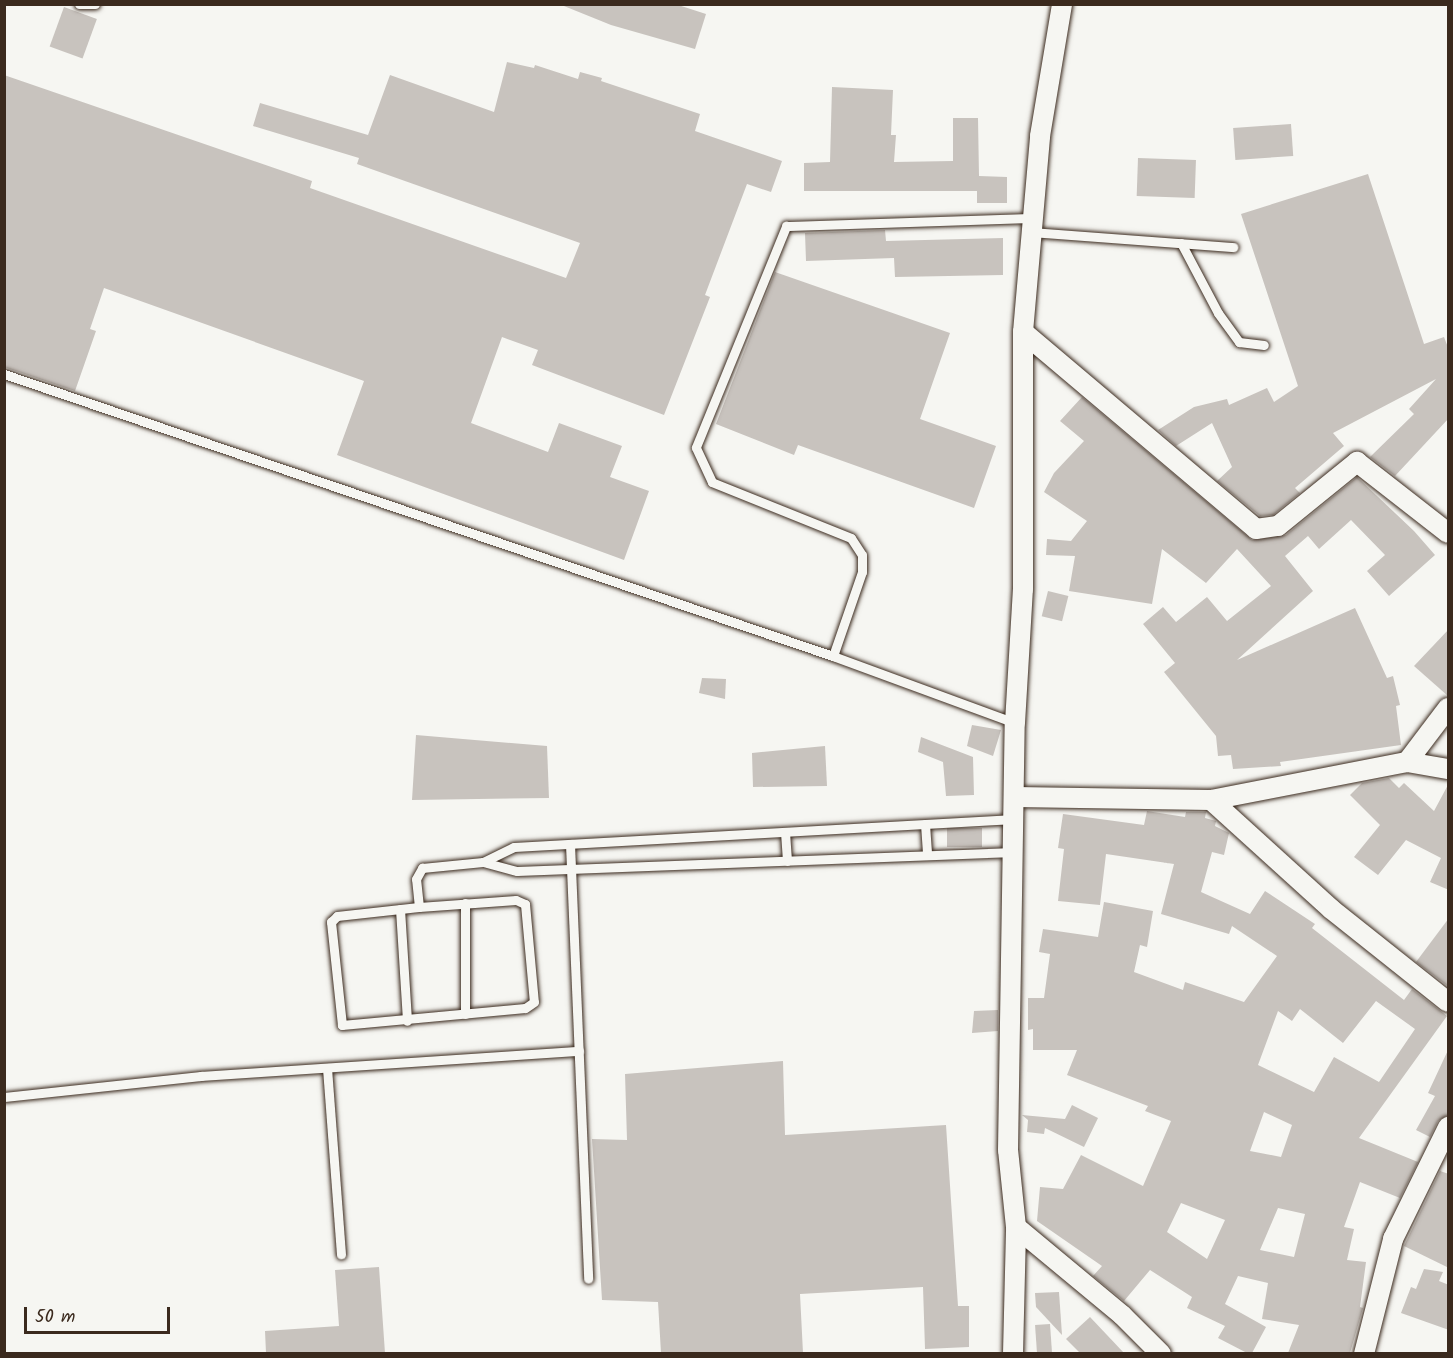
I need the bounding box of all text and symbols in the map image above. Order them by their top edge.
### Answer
scale bar [27,1295,172,1333]
text: 50 m [35,1303,75,1332]

